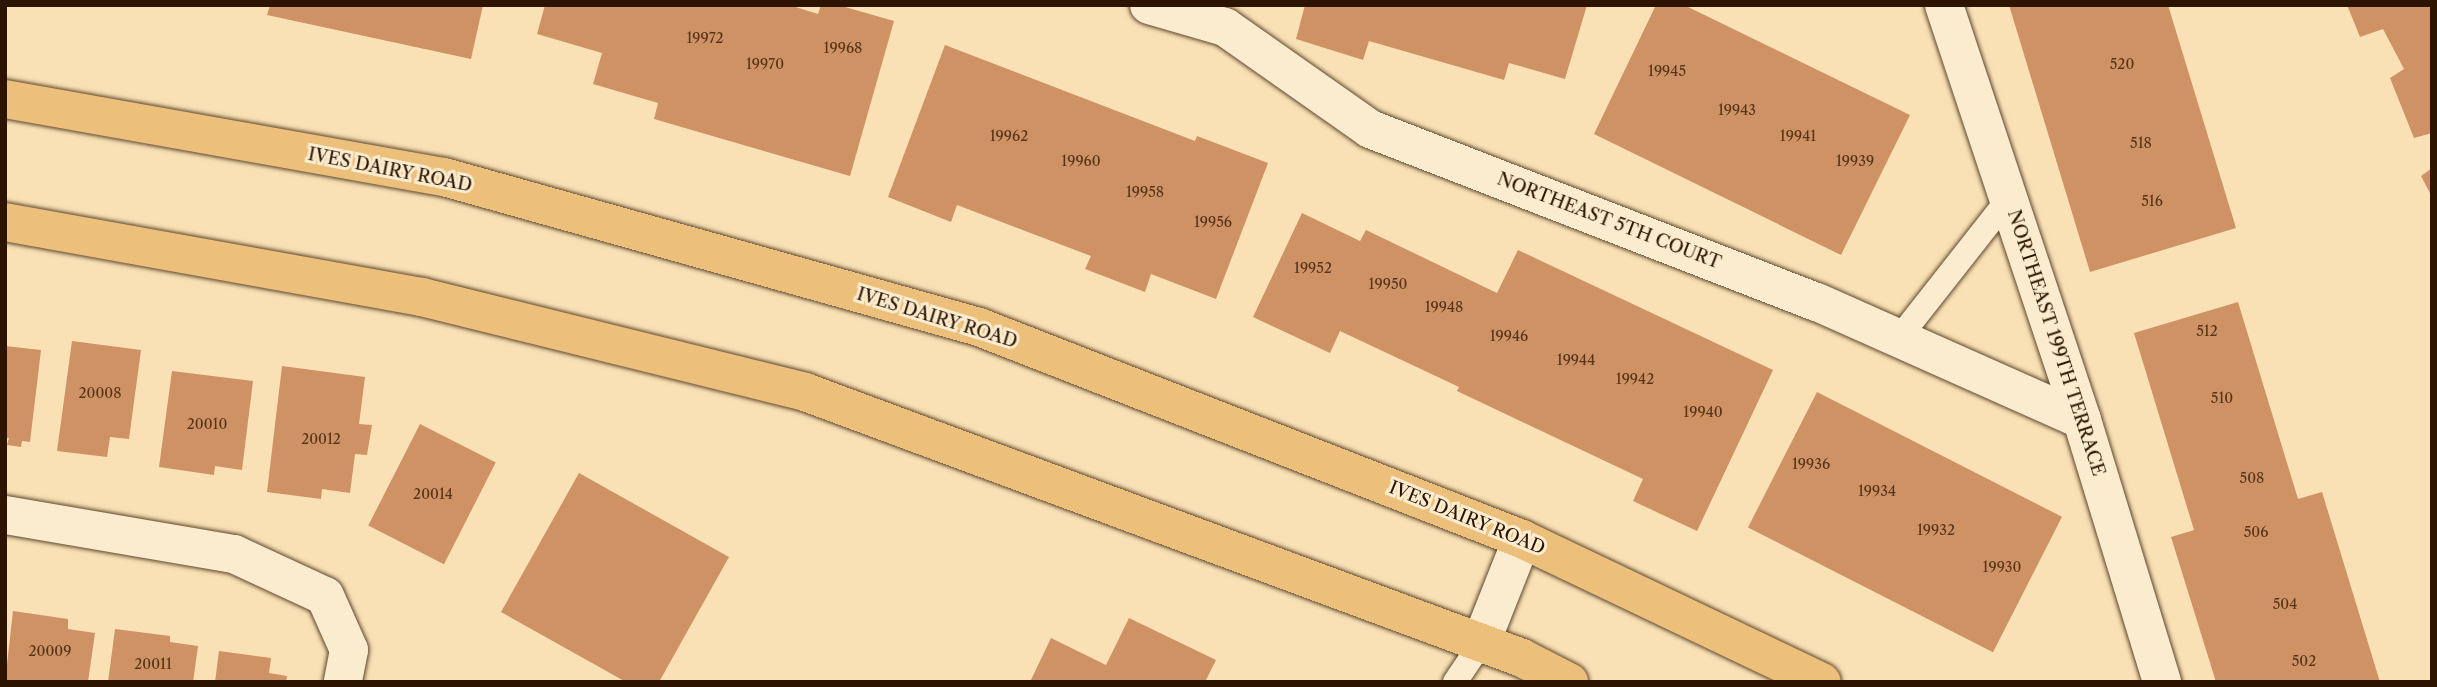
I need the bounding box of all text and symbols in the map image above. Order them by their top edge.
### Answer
house number: 19972 [686,30,724,46]
house number: 19968 [824,40,862,56]
house number: 19970 [746,56,784,72]
house number: 520 [2110,56,2134,72]
house number: 19945 [1648,63,1686,79]
house number: 19943 [1718,102,1756,118]
house number: 19962 [990,128,1028,144]
house number: 19941 [1780,128,1816,144]
house number: 518 [2130,135,2152,151]
street label: IVES DAIRY ROAD [306,143,474,197]
house number: 19960 [1061,153,1101,169]
house number: 19939 [1836,153,1874,169]
street label: NORTHEAST 5TH COURT [1494,168,1724,274]
house number: 19958 [1126,184,1164,200]
house number: 516 [2141,193,2163,209]
street label: NORTHEAST 199TH TERRACE [2003,207,2109,479]
house number: 19956 [1194,214,1232,230]
house number: 19952 [1294,260,1332,276]
house number: 19950 [1369,276,1407,292]
street label: IVES DAIRY ROAD [854,283,1020,353]
house number: 19948 [1425,299,1463,315]
house number: 512 [2196,323,2218,339]
house number: 19946 [1490,328,1528,344]
house number: 19944 [1557,352,1595,368]
house number: 19942 [1616,371,1654,387]
house number: 20008 [79,385,121,401]
house number: 510 [2211,390,2233,406]
house number: 19940 [1683,404,1723,420]
house number: 20010 [187,416,227,432]
house number: 20012 [301,431,341,447]
house number: 19936 [1792,456,1830,472]
house number: 508 [2240,470,2264,486]
street label: IVES DAIRY ROAD [1385,477,1549,559]
house number: 19934 [1858,483,1896,499]
house number: 20014 [413,486,453,502]
house number: 19932 [1917,522,1955,538]
house number: 506 [2244,524,2268,540]
house number: 19930 [1983,559,2021,575]
house number: 504 [2273,596,2297,612]
house number: 20009 [29,643,71,659]
house number: 502 [2292,653,2316,669]
house number: 20011 [134,656,172,672]

